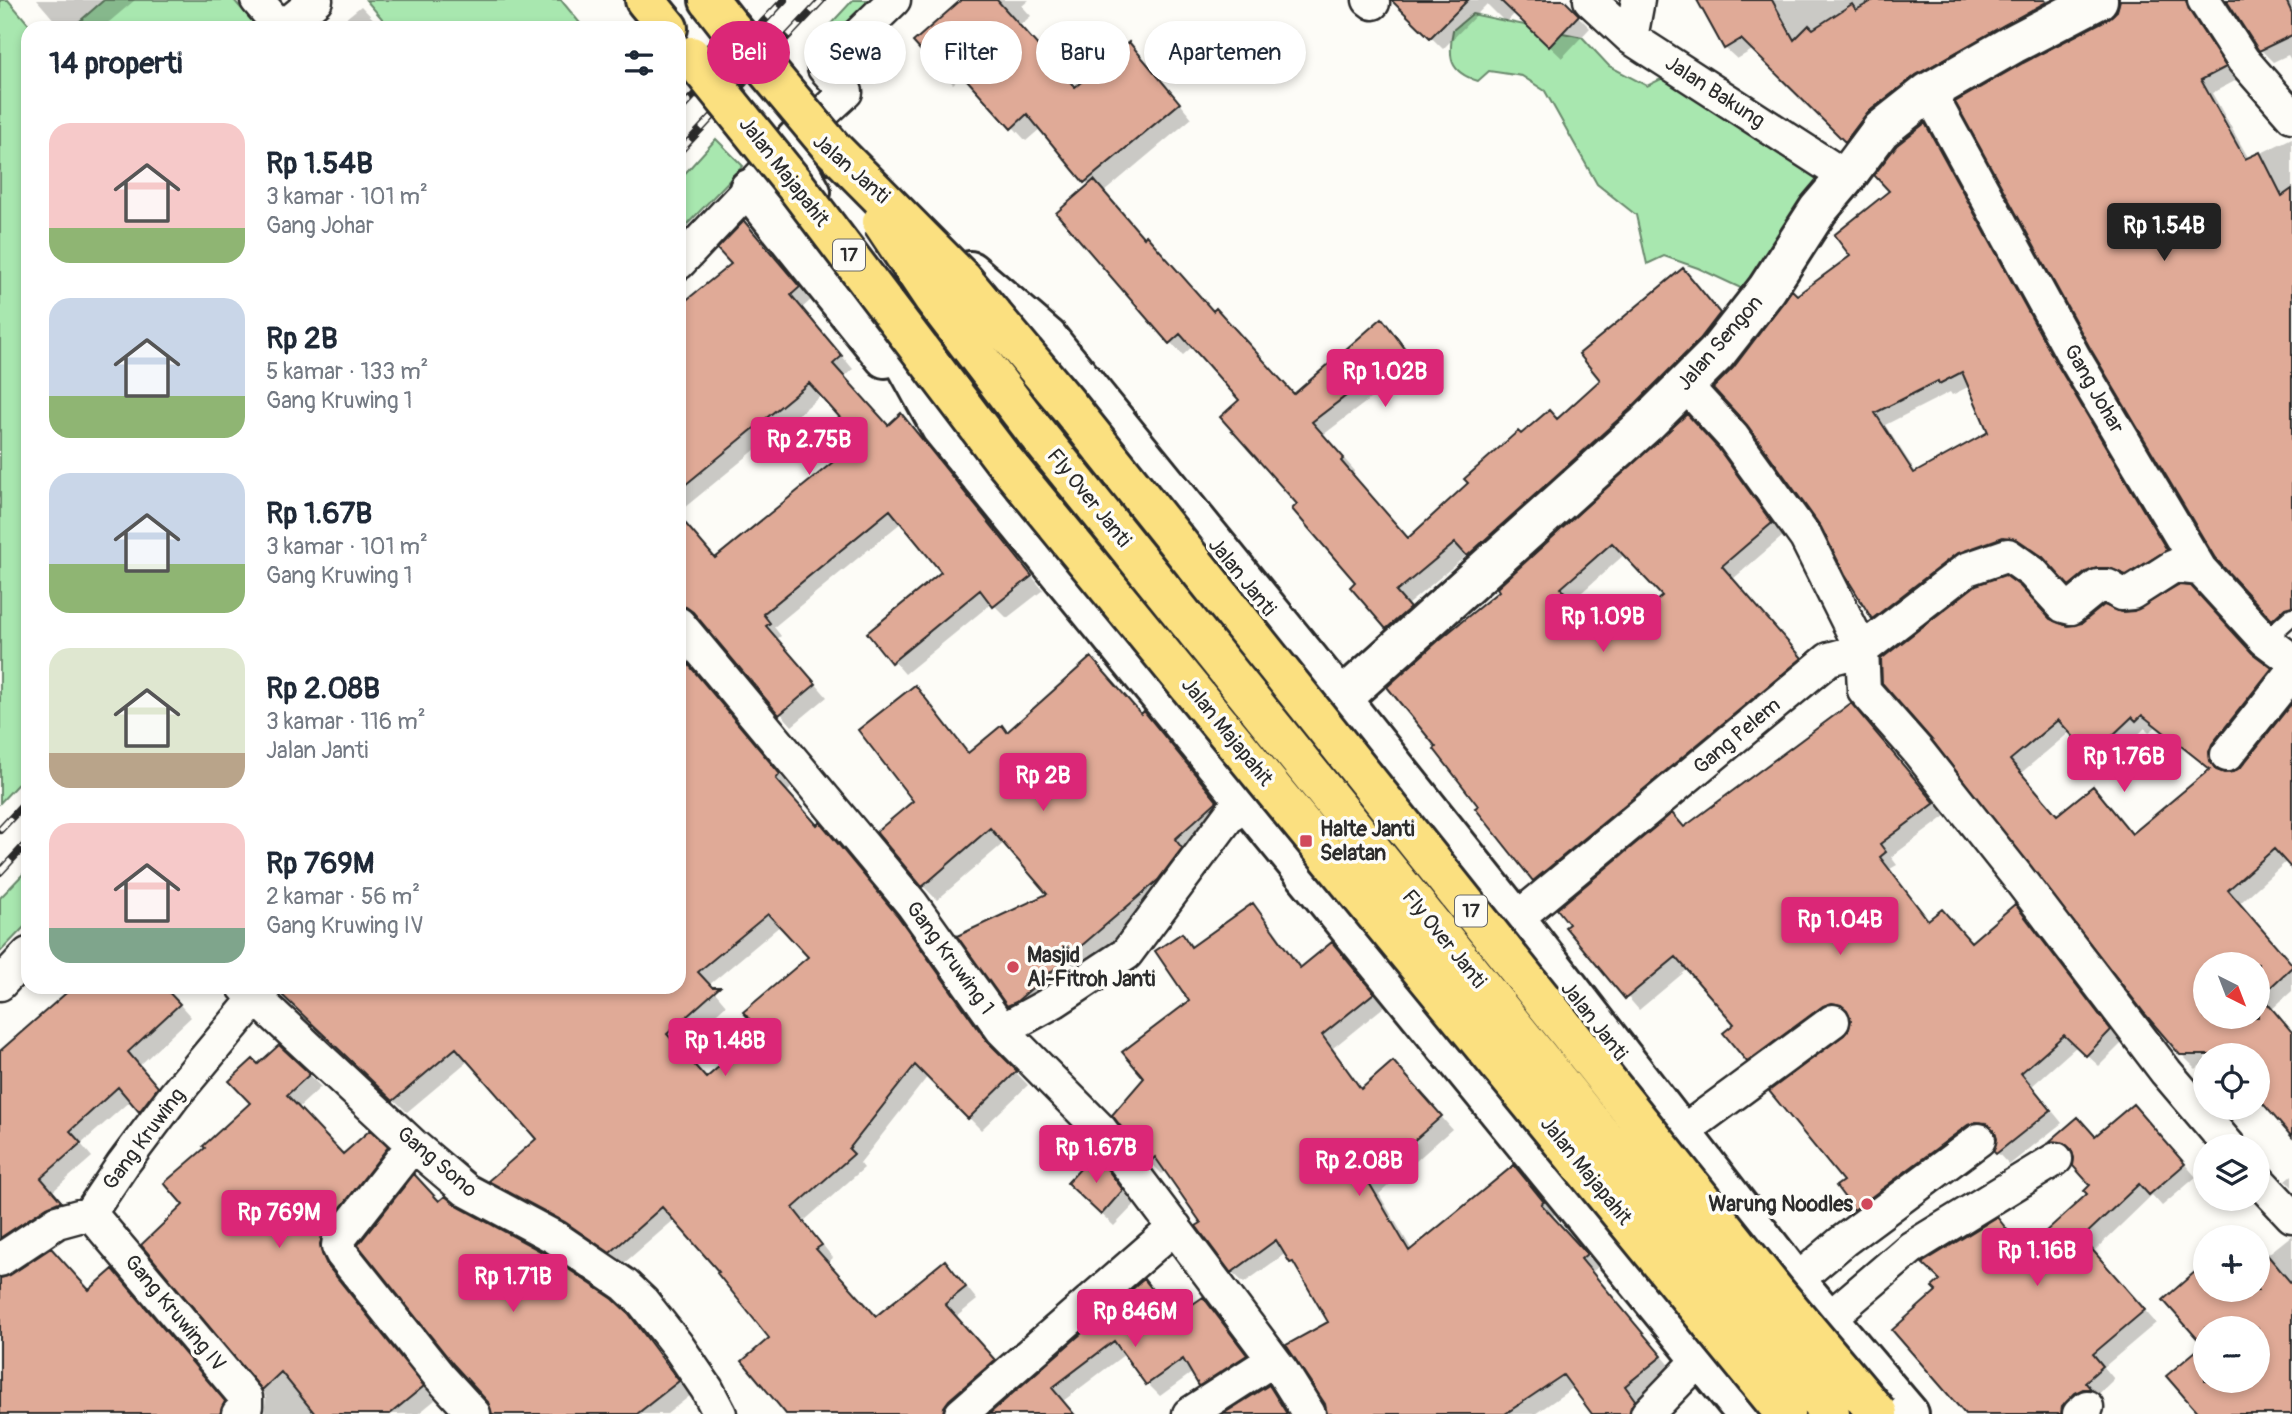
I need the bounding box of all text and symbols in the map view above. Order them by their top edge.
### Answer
chip: Beli [707,21,790,84]
chip: Sewa [804,21,906,84]
chip: Filter [920,21,1022,84]
chip: Baru [1036,21,1130,84]
chip: Apartemen [1144,21,1306,84]
icon: filters [620,44,658,82]
text: 14 properti [49,45,182,82]
street label: Jalan Bakung [1660,50,1770,134]
street label: Jalan Majapahit [733,112,836,233]
street label: Jalan Janti [807,128,895,210]
text: Rp 1.54B [266,145,373,182]
icon: home [105,151,189,235]
text: 3 kamar · 101 m² [266,182,428,211]
pin: Rp 1.54B [2092,204,2236,263]
text: Gang Johar [266,211,374,240]
text: Rp 1.54B [2123,211,2205,240]
road number: 17 [833,240,865,270]
street label: Jalan Sengon [1671,290,1769,396]
text: Rp 2B [266,320,338,357]
icon: home [105,326,189,410]
street label: Gang Johar [2058,340,2131,439]
pin: Rp 1.02B [1313,350,1457,409]
text: 5 kamar · 133 m² [266,357,428,386]
text: Rp 1.02B [1343,357,1427,386]
text: Gang Kruwing 1 [266,386,412,415]
pin: Rp 2.75B [737,418,881,477]
text: Rp 2.75B [767,425,851,454]
street label: Fly Over Janti [1041,443,1137,553]
text: Rp 1.67B [266,495,372,532]
icon: home [105,501,189,585]
text: 3 kamar · 101 m² [266,532,428,561]
street label: Jalan Janti [1202,532,1282,622]
text: Gang Kruwing 1 [266,561,412,590]
pin: Rp 1.09B [1531,594,1675,654]
text: Rp 1.09B [1561,602,1645,631]
text: Rp 2.08B [266,670,380,707]
street label: Jalan Majapahit [1175,672,1279,792]
icon: home [105,676,189,760]
street label: Gang Pelem [1688,692,1786,780]
text: 3 kamar · 116 m² [266,707,426,736]
pin: Rp 1.76B [2052,734,2196,794]
text: Jalan Janti [266,736,368,765]
text: Rp 1.76B [2083,742,2165,771]
pin: Rp 2B [994,754,1092,813]
text: Rp 2B [1015,761,1071,790]
place label: Halte Janti Selatan [1320,816,1415,867]
marker: Halte Janti Selatan [1298,833,1314,849]
text: Rp 769M [266,845,374,882]
icon: home [105,851,189,935]
text: 2 kamar · 56 m² [266,882,420,911]
street label: Fly Over Janti [1396,884,1492,994]
street label: Gang Kruwing 1 [900,896,1000,1020]
road number: 17 [1455,896,1487,926]
pin: Rp 1.04B [1768,898,1912,957]
text: Rp 1.04B [1797,905,1883,934]
text: Gang Kruwing IV [266,911,424,940]
place label: Masjid Al-Fitroh Janti [1027,942,1156,993]
north arrow [2193,952,2270,1029]
map controls [2193,952,2270,1393]
marker: Masjid Al-Fitroh Janti [1005,959,1021,975]
street label: Jalan Janti [1555,976,1634,1066]
pin: Rp 1.48B [653,1018,797,1078]
text: Rp 1.48B [684,1026,766,1055]
button: locate [2193,1043,2270,1120]
street label: Gang Kruwing [97,1083,191,1195]
street label: Jalan Majapahit [1534,1111,1638,1231]
street label: Gang Sono [391,1120,483,1204]
pin: Rp 1.67B [1024,1126,1168,1185]
text: Rp 1.67B [1055,1133,1137,1162]
button: layers [2193,1134,2270,1211]
pin: Rp 2.08B [1287,1138,1431,1198]
text: Rp 2.08B [1315,1146,1403,1175]
pin: Rp 769M [214,1190,344,1250]
place label: Warung Noodles [1708,1191,1854,1218]
marker: Warung Noodles [1859,1196,1875,1212]
text: Rp 769M [237,1198,321,1227]
button: + [2193,1225,2270,1302]
pin: Rp 1.16B [1965,1228,2109,1288]
text: Rp 1.16B [1998,1236,2076,1265]
street label: Gang Kruwing IV [118,1249,232,1377]
pin: Rp 1.71B [441,1254,585,1314]
text: Rp 1.71B [474,1262,552,1291]
pin: Rp 846M [1070,1290,1200,1349]
text: Rp 846M [1093,1297,1177,1326]
button: − [2193,1316,2270,1393]

